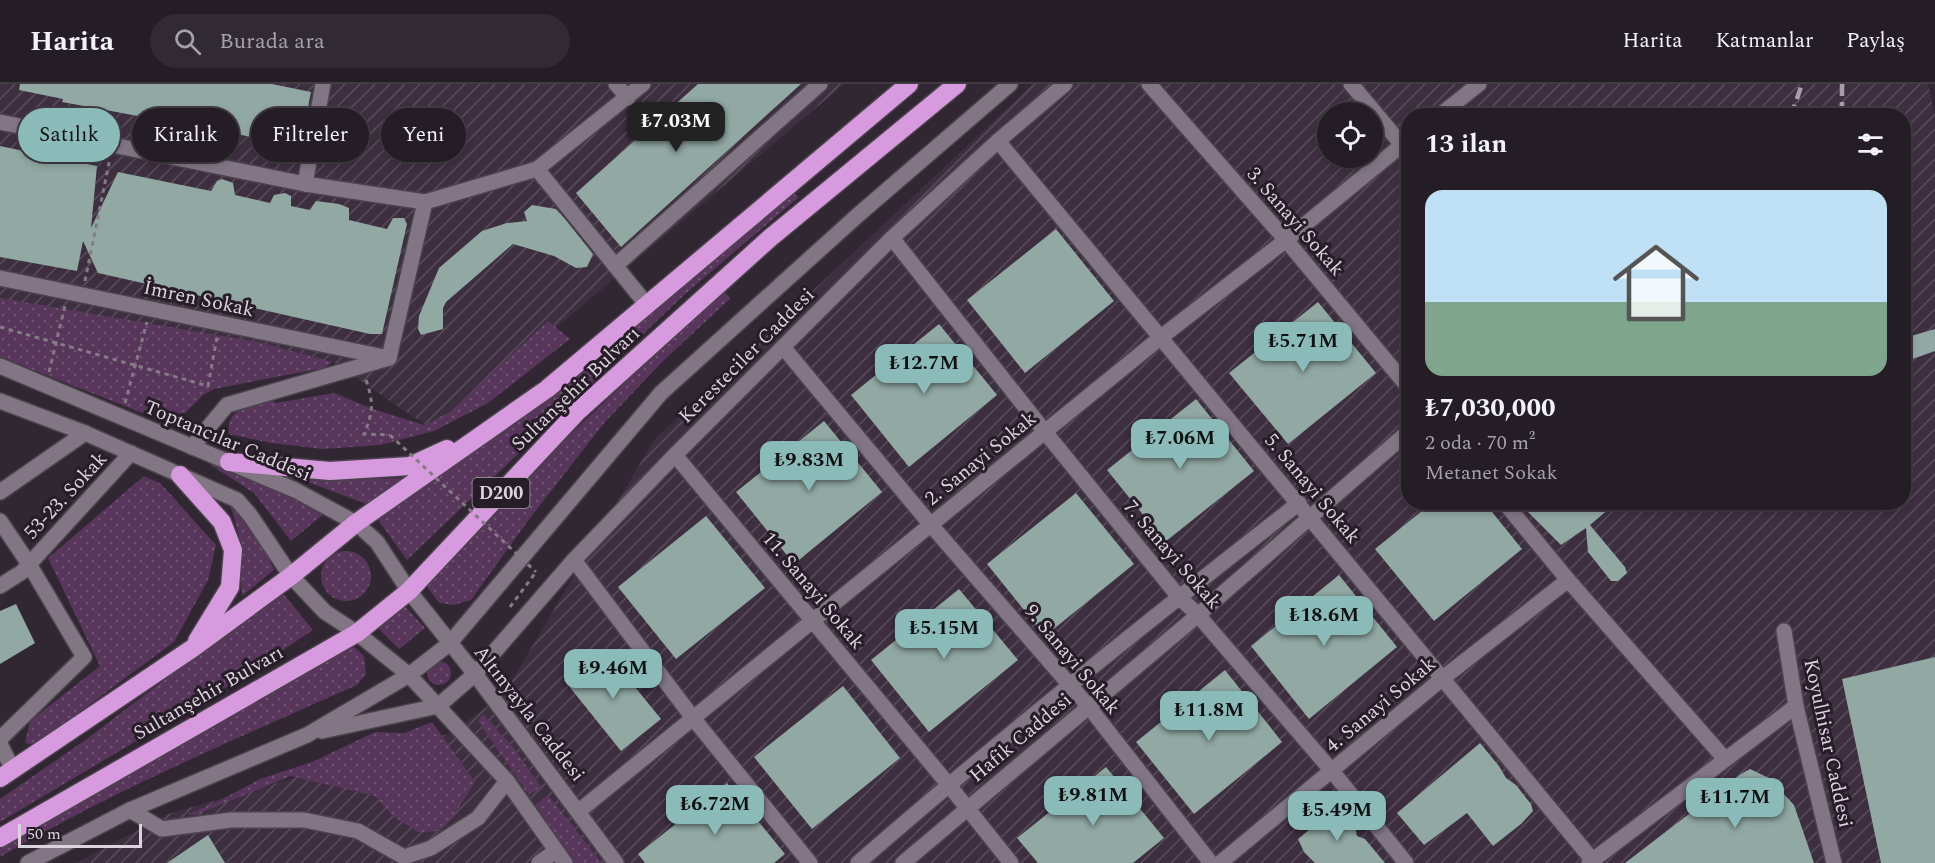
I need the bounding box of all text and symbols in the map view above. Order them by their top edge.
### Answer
search box [150,14,570,68]
text: Harita [30,20,114,63]
icon: search [171,25,204,58]
text: Burada ara [219,25,325,58]
text: Harita [1623,25,1682,57]
text: Katmanlar [1715,25,1813,57]
text: Paylaş [1846,25,1905,57]
pin: ₺7.03M [627,102,725,153]
map controls [1317,102,1383,168]
button: locate [1317,102,1383,168]
text: ₺7.03M [641,106,711,136]
chip: Satılık [18,108,120,162]
chip: Kiralık [132,108,239,162]
chip: Filtreler [251,108,369,162]
chip: Yeni [381,108,466,162]
text: 13 ilan [1425,124,1507,164]
icon: filters [1854,128,1887,161]
street label: 3. Sanayi Sokak [1239,160,1351,283]
icon: home [1602,229,1710,337]
street label: İmren Sokak [141,273,257,325]
street label: Keresteciler Caddesi [672,281,822,431]
street label: Sultanşehir Bulvarı [504,319,647,458]
pin: ₺5.71M [1254,322,1352,373]
text: ₺5.71M [1268,326,1338,356]
pin: ₺12.7M [875,344,973,395]
text: ₺12.7M [889,348,959,378]
text: ₺7,030,000 [1425,388,1556,428]
street label: Toptancılar Caddesi [139,392,316,490]
street label: 2. Sanayi Sokak [918,404,1043,513]
pin: ₺7.06M [1131,419,1229,470]
text: ₺7.06M [1145,423,1215,453]
street label: 5. Sanayi Sokak [1257,427,1368,551]
text: 2 oda · 70 m² [1425,428,1535,458]
pin: ₺9.83M [760,441,858,492]
street label: 53-23. Sokak [17,445,115,547]
text: ₺9.83M [774,445,844,475]
text: Metanet Sokak [1425,458,1558,488]
road number: D200 [472,478,530,508]
street label: 7. Sanayi Sokak [1116,493,1228,616]
street label: 11. Sanayi Sokak [755,525,872,656]
pin: ₺18.6M [1275,596,1373,647]
street label: 9. Sanayi Sokak [1017,598,1128,722]
text: ₺18.6M [1289,600,1359,630]
pin: ₺5.15M [895,609,993,660]
text: ₺5.15M [909,613,979,643]
street label: Sultanşehir Bulvarı [128,638,289,748]
street label: Altınyayla Caddesi [466,639,592,788]
pin: ₺9.46M [564,649,662,700]
street label: 4. Sanayi Sokak [1319,649,1443,760]
text: ₺9.46M [578,653,648,683]
street label: Koyulhisar Caddesi [1795,656,1861,830]
street label: Hafik Caddesi [963,686,1079,790]
pin: ₺11.8M [1160,691,1258,742]
text: ₺11.8M [1174,695,1244,725]
pin: ₺9.81M [1044,776,1142,827]
pin: ₺11.7M [1686,778,1784,829]
text: ₺9.81M [1058,780,1128,810]
text: ₺11.7M [1700,782,1770,812]
pin: ₺6.72M [666,785,764,836]
text: ₺6.72M [680,789,750,819]
pin: ₺5.49M [1288,791,1386,842]
text: ₺5.49M [1302,795,1372,825]
scale bar [18,821,142,848]
text: 50 m [27,822,61,846]

